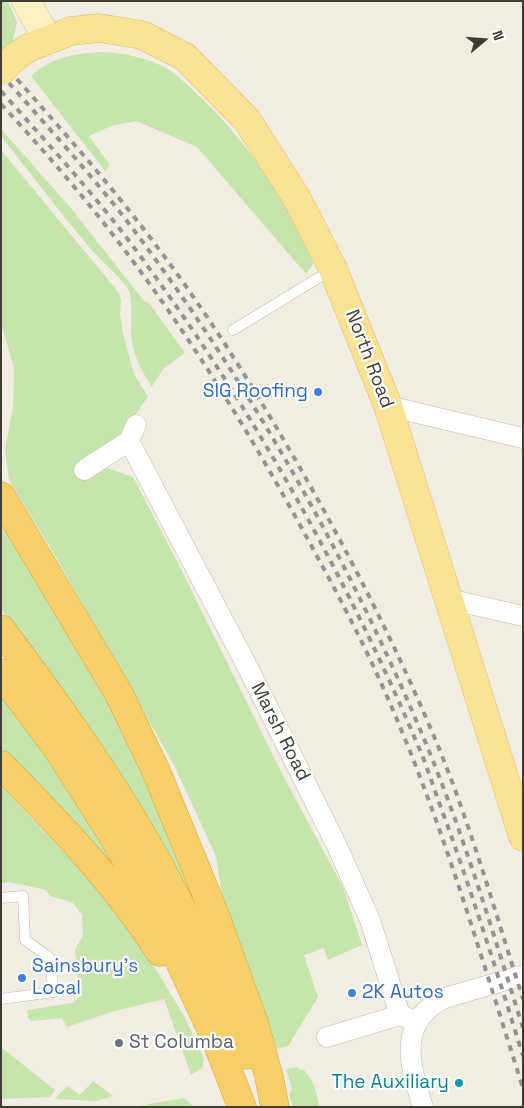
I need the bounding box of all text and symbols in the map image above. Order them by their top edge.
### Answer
north arrow [459,15,509,65]
text: N [488,28,508,43]
street label: North Road [340,307,398,411]
place label: SIG Roofing [203,381,308,403]
marker: SIG Roofing [312,386,324,398]
street label: Marsh Road [245,679,315,785]
place label: Sainsbury's Local [32,956,138,1000]
marker: Sainsbury's Local [16,972,28,984]
place label: 2K Autos [362,982,444,1004]
marker: 2K Autos [346,987,358,999]
place label: St Columba [129,1032,234,1054]
marker: St Columba [113,1037,125,1049]
place label: The Auxiliary [332,1072,449,1094]
marker: The Auxiliary [453,1077,465,1089]

